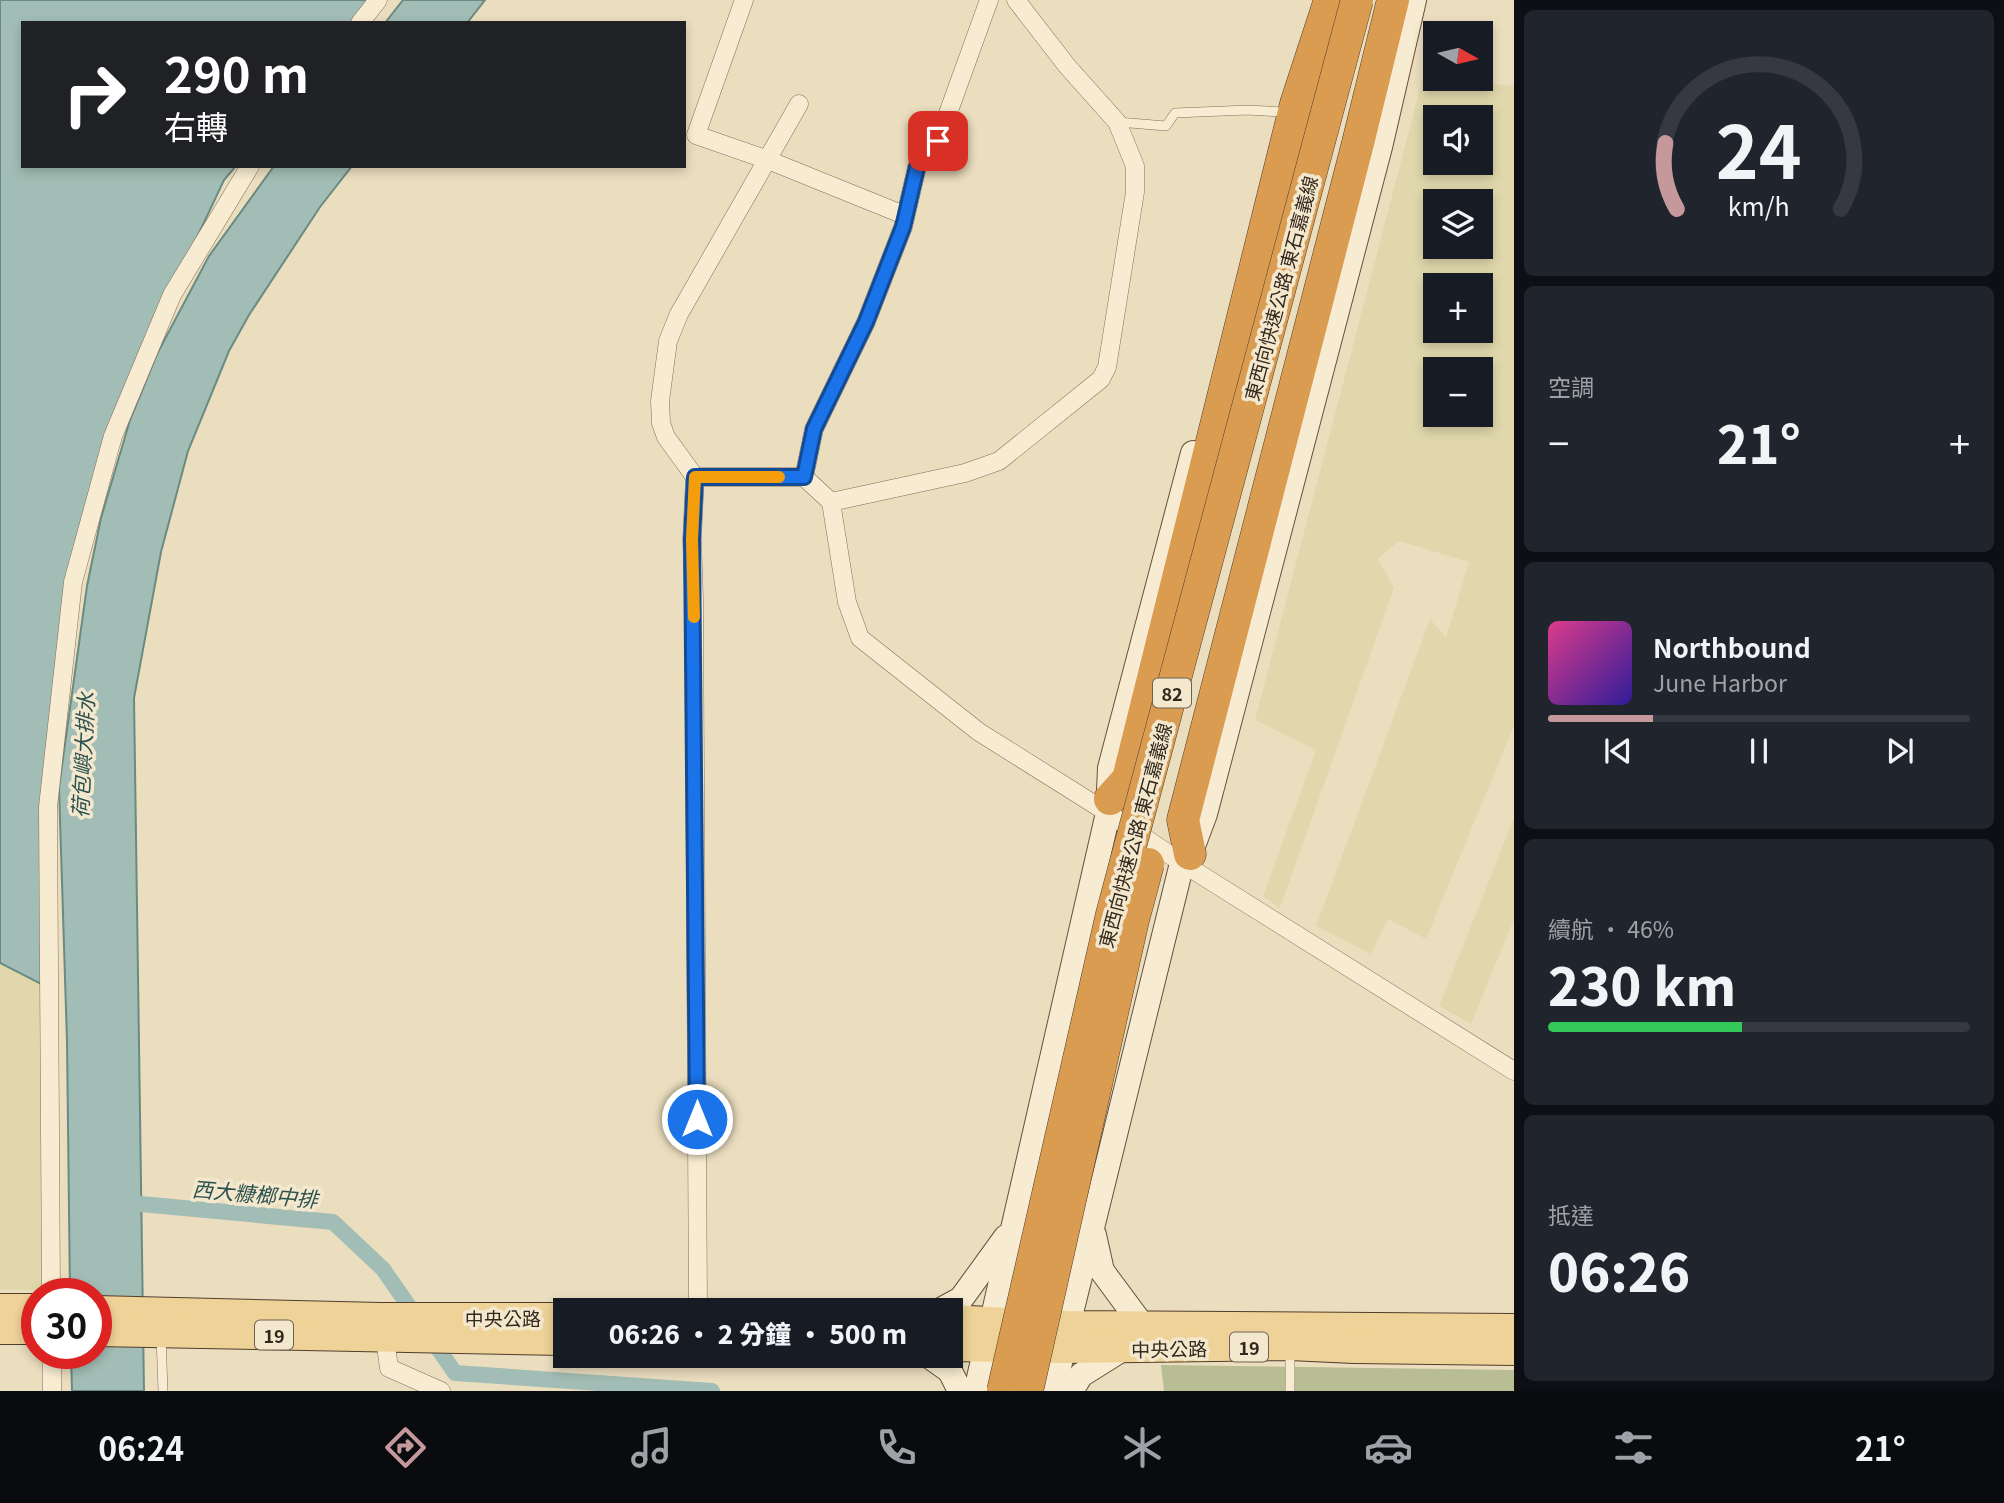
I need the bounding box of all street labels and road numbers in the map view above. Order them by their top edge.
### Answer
street label: 東西向快速公路 東石嘉義線 [1237,172,1323,404]
road number: 82 [1153,678,1191,708]
street label: 東西向快速公路 東石嘉義線 [1091,719,1177,951]
street label: 中央公路 [465,1304,541,1331]
road number: 19 [255,1320,293,1350]
road number: 19 [1230,1332,1268,1362]
street label: 中央公路 [1131,1334,1207,1362]

